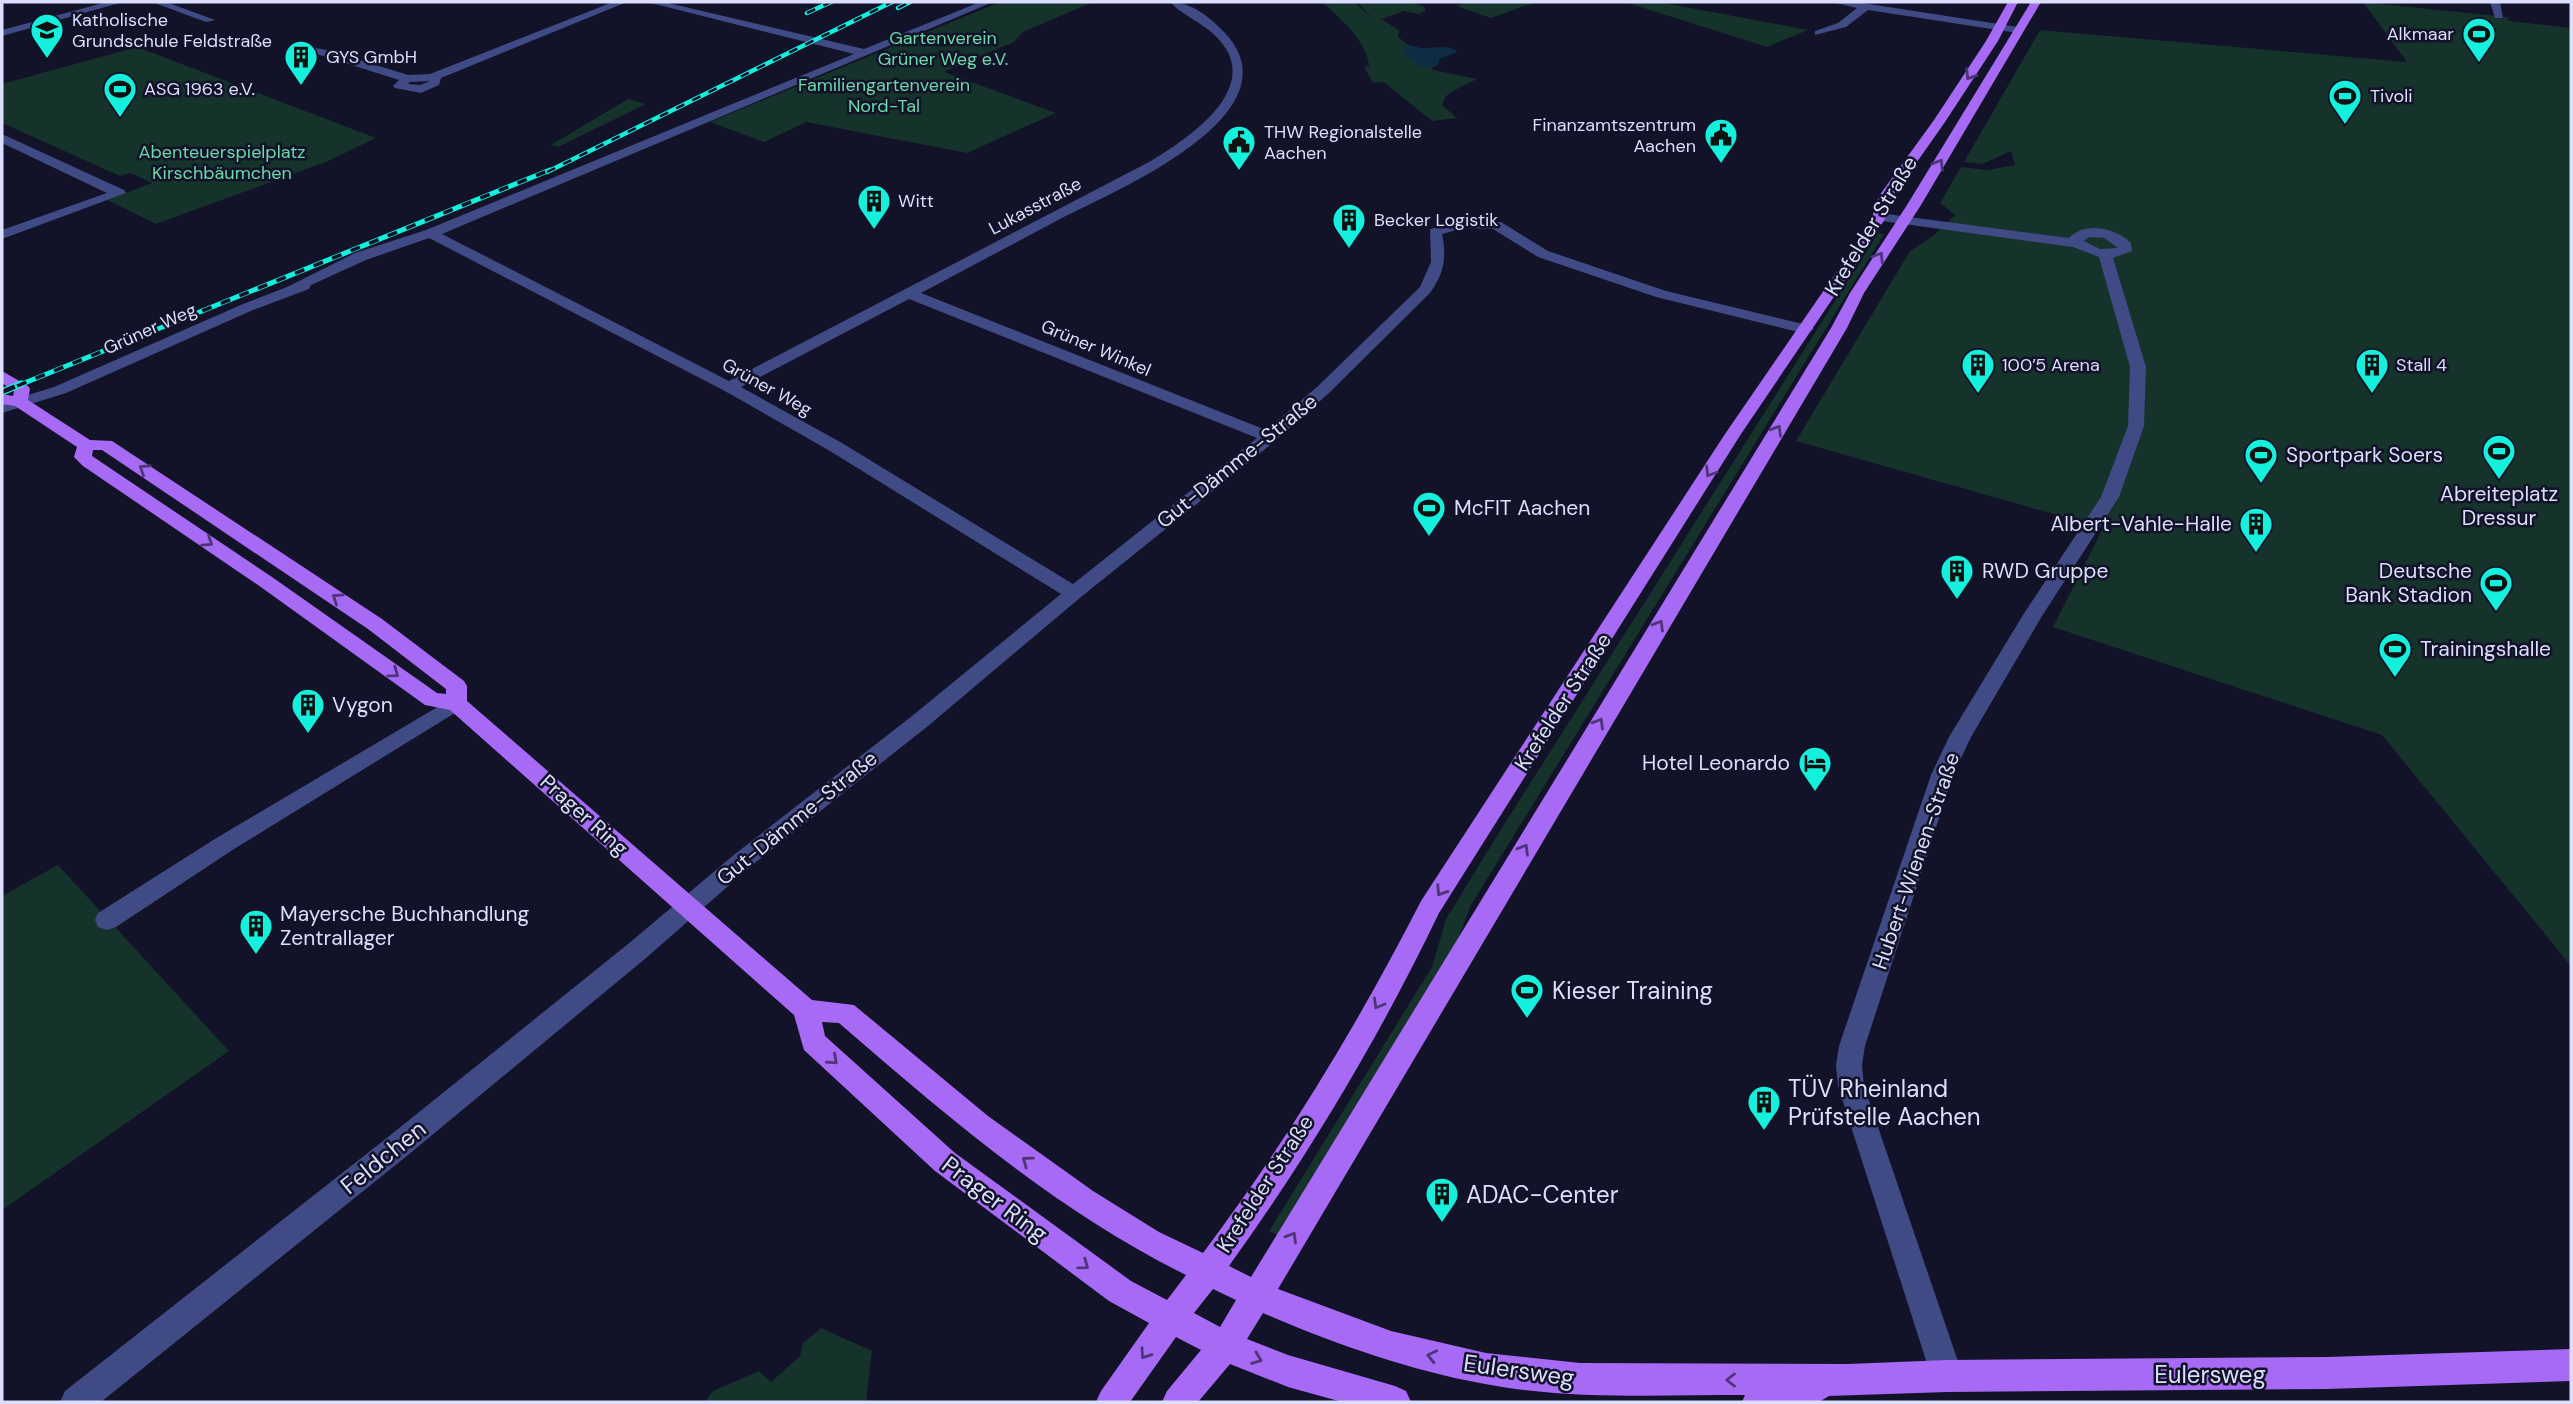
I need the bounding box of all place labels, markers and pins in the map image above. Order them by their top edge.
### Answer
place label: Katholische Grundschule Feldstraße [72,8,272,53]
school or university icon: Katholische Grundschule Feldstraße [28,11,66,60]
sports icon: Alkmaar [2460,15,2498,64]
place label: Alkmaar [2387,22,2454,46]
building icon: GYS GmbH [282,38,320,87]
place label: GYS GmbH [326,45,417,69]
sports icon: ASG 1963 e.V. [101,70,139,119]
place label: ASG 1963 e.V. [144,77,255,101]
sports icon: Tivoli [2326,77,2364,126]
place label: Tivoli [2370,84,2412,108]
place label: Finanzamtszentrum Aachen [1533,113,1696,158]
public building icon: Finanzamtszentrum Aachen [1702,116,1740,165]
place label: THW Regionalstelle Aachen [1264,120,1422,165]
public building icon: THW Regionalstelle Aachen [1220,123,1258,172]
building icon: Witt [855,182,893,231]
place label: Witt [898,189,934,213]
building icon: Becker Logistik [1330,201,1368,250]
place label: Becker Logistik [1374,208,1498,232]
building icon: 100’5 Arena [1959,346,1997,395]
building icon: Stall 4 [2353,346,2391,395]
place label: 100’5 Arena [2002,353,2100,377]
place label: Stall 4 [2396,353,2447,377]
sports icon: Abreiteplatz Dressur [2480,432,2518,481]
sports icon: Sportpark Soers [2242,436,2280,485]
place label: Sportpark Soers [2286,441,2443,469]
place label: Abreiteplatz Dressur [2440,480,2558,532]
sports icon: McFIT Aachen [1410,489,1448,538]
place label: McFIT Aachen [1454,494,1590,522]
building icon: Albert-Vahle-Halle [2237,505,2275,554]
place label: Albert-Vahle-Halle [2050,510,2232,538]
building icon: RWD Gruppe [1938,552,1976,601]
place label: RWD Gruppe [1982,557,2108,585]
place label: Deutsche Bank Stadion [2345,557,2472,609]
sports icon: Deutsche Bank Stadion [2477,564,2515,613]
sports icon: Trainingshalle [2376,630,2414,679]
place label: Trainingshalle [2420,635,2551,663]
building icon: Vygon [289,686,327,735]
place label: Vygon [332,691,393,719]
hotel icon: Hotel Leonardo [1796,744,1834,793]
place label: Hotel Leonardo [1642,749,1790,777]
place label: Mayersche Buchhandlung Zentrallager [280,900,530,952]
building icon: Mayersche Buchhandlung Zentrallager [237,907,275,956]
sports icon: Kieser Training [1508,971,1546,1020]
place label: Kieser Training [1552,975,1713,1006]
place label: TÜV Rheinland Prüfstelle Aachen [1788,1073,1981,1132]
building icon: TÜV Rheinland Prüfstelle Aachen [1745,1083,1783,1132]
building icon: ADAC-Center [1423,1175,1461,1224]
place label: ADAC-Center [1466,1179,1619,1210]

